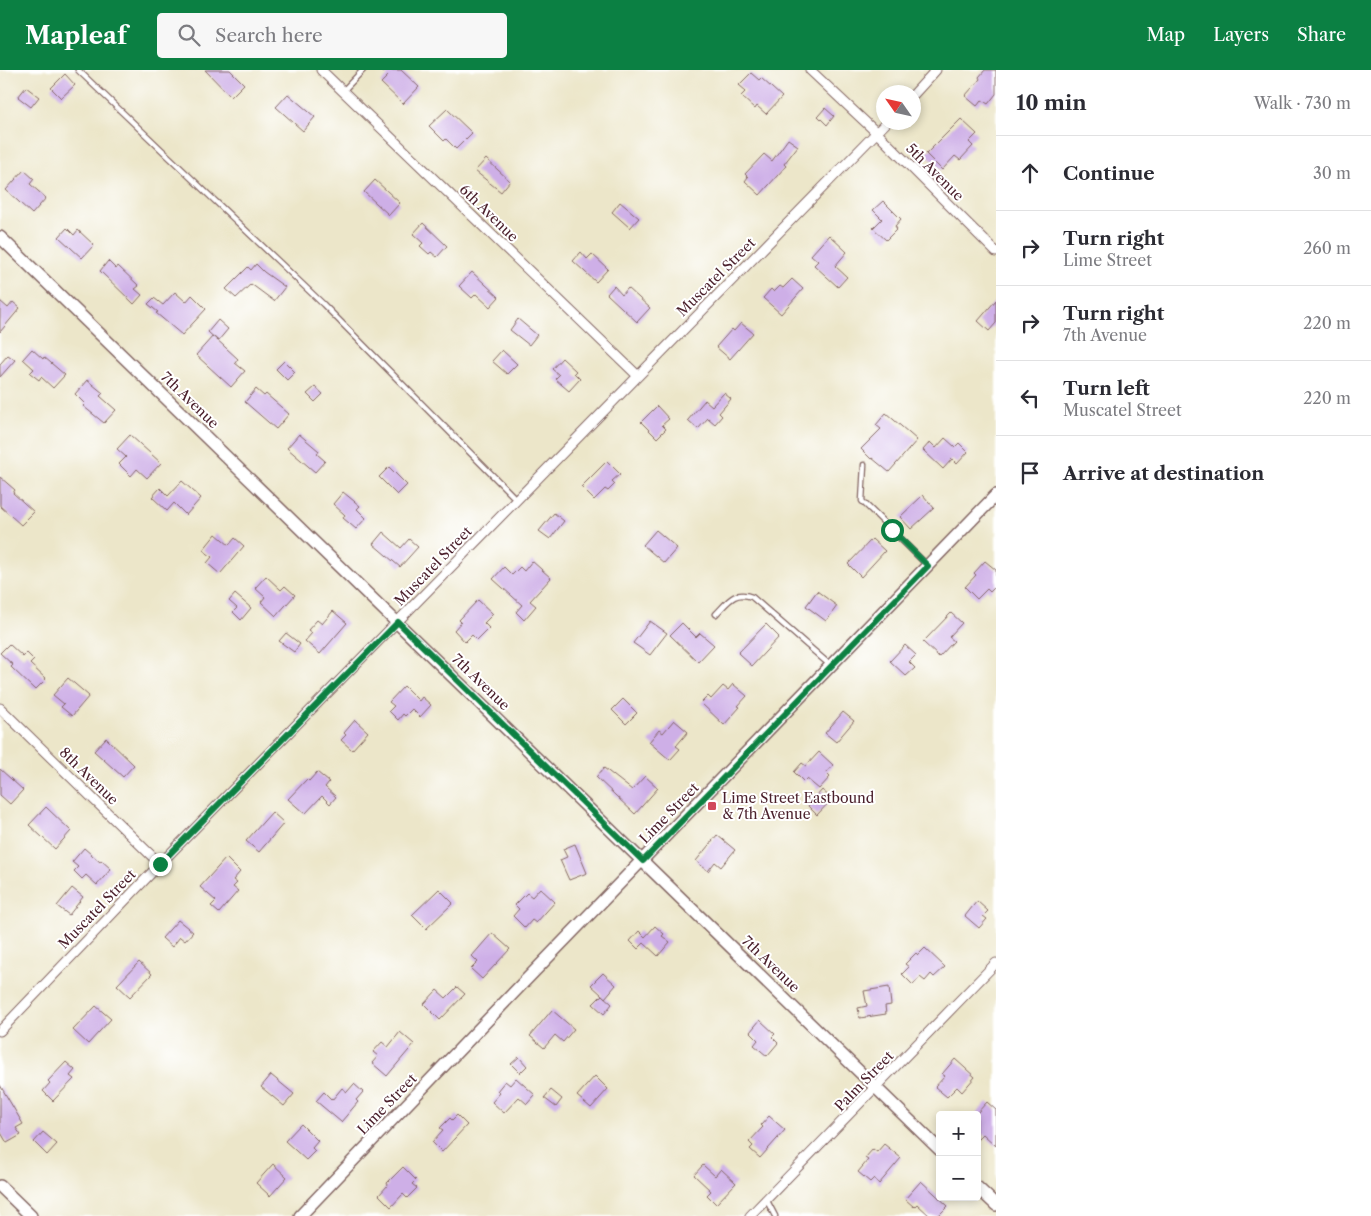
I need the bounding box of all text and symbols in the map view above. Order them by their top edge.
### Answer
search box [157,13,507,58]
text: Mapleaf [25,21,127,50]
icon: search [175,21,203,49]
text: Search here [215,24,323,47]
text: Map [1147,24,1185,46]
text: Layers [1213,24,1269,46]
text: Share [1297,24,1346,46]
north arrow [876,85,921,130]
text: 10 min [1016,90,1087,115]
text: Walk · 730 m [1254,93,1351,113]
street label: 5th Avenue [902,139,968,205]
icon: ahead [1016,159,1044,187]
text: Continue [1063,162,1155,185]
text: 30 m [1313,163,1351,183]
street label: 6th Avenue [456,181,522,246]
text: Turn right [1063,227,1164,250]
street label: Muscatel Street [673,234,759,320]
icon: right [1016,234,1044,262]
text: 260 m [1303,238,1351,258]
text: Lime Street [1063,250,1152,270]
text: Turn right [1063,302,1164,325]
icon: right [1016,309,1044,337]
text: 220 m [1303,313,1351,333]
text: 7th Avenue [1063,325,1147,345]
street label: 7th Avenue [157,368,223,432]
text: Turn left [1063,377,1150,400]
icon: left [1016,384,1044,412]
text: 220 m [1303,388,1351,408]
text: Muscatel Street [1063,400,1182,420]
icon: arrive [1016,459,1044,487]
text: Arrive at destination [1063,462,1264,485]
route start [881,519,904,542]
street label: Muscatel Street [391,522,476,610]
street label: 7th Avenue [448,650,514,714]
street label: 8th Avenue [56,743,122,809]
street label: Lime Street [636,779,702,847]
place label: Lime Street Eastbound & 7th Avenue [722,789,875,823]
marker: Lime Street Eastbound & 7th Avenue [706,800,718,812]
route end [149,853,172,876]
street label: Muscatel Street [55,865,140,953]
street label: 7th Avenue [738,932,804,996]
street label: Palm Street [831,1047,897,1115]
street label: Lime Street [354,1070,420,1138]
map controls [936,1111,981,1201]
button: + [936,1111,981,1156]
button: − [936,1156,981,1201]

